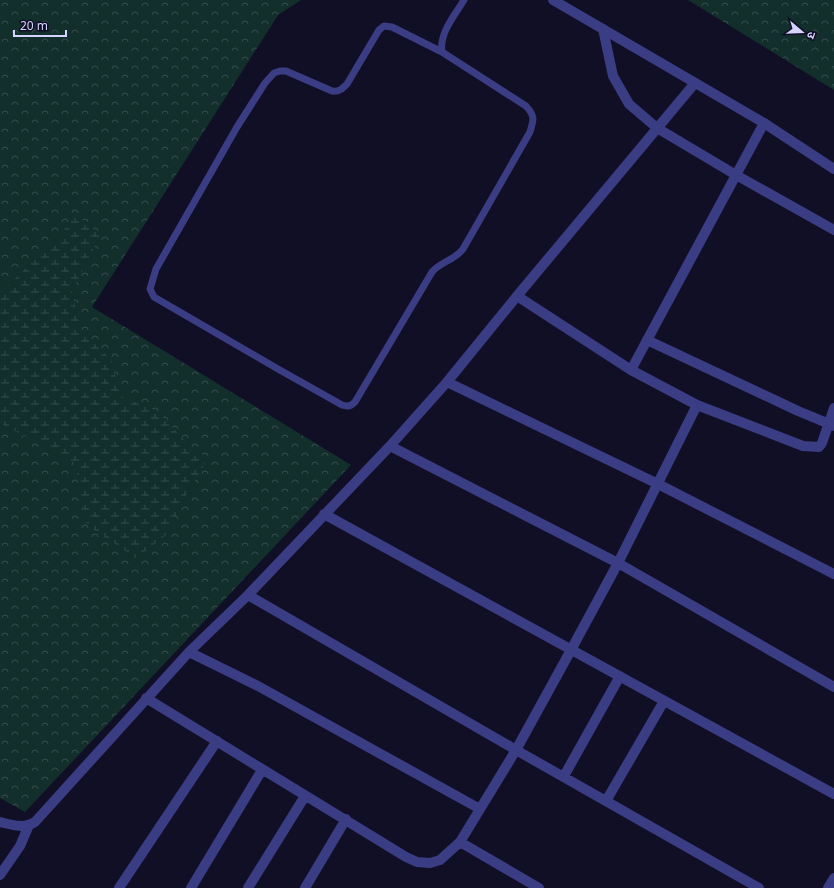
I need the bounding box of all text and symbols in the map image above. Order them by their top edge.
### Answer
scale bar [14,12,66,38]
north arrow [782,12,822,52]
text: 20 m [20,17,48,34]
text: उ [804,30,820,41]

